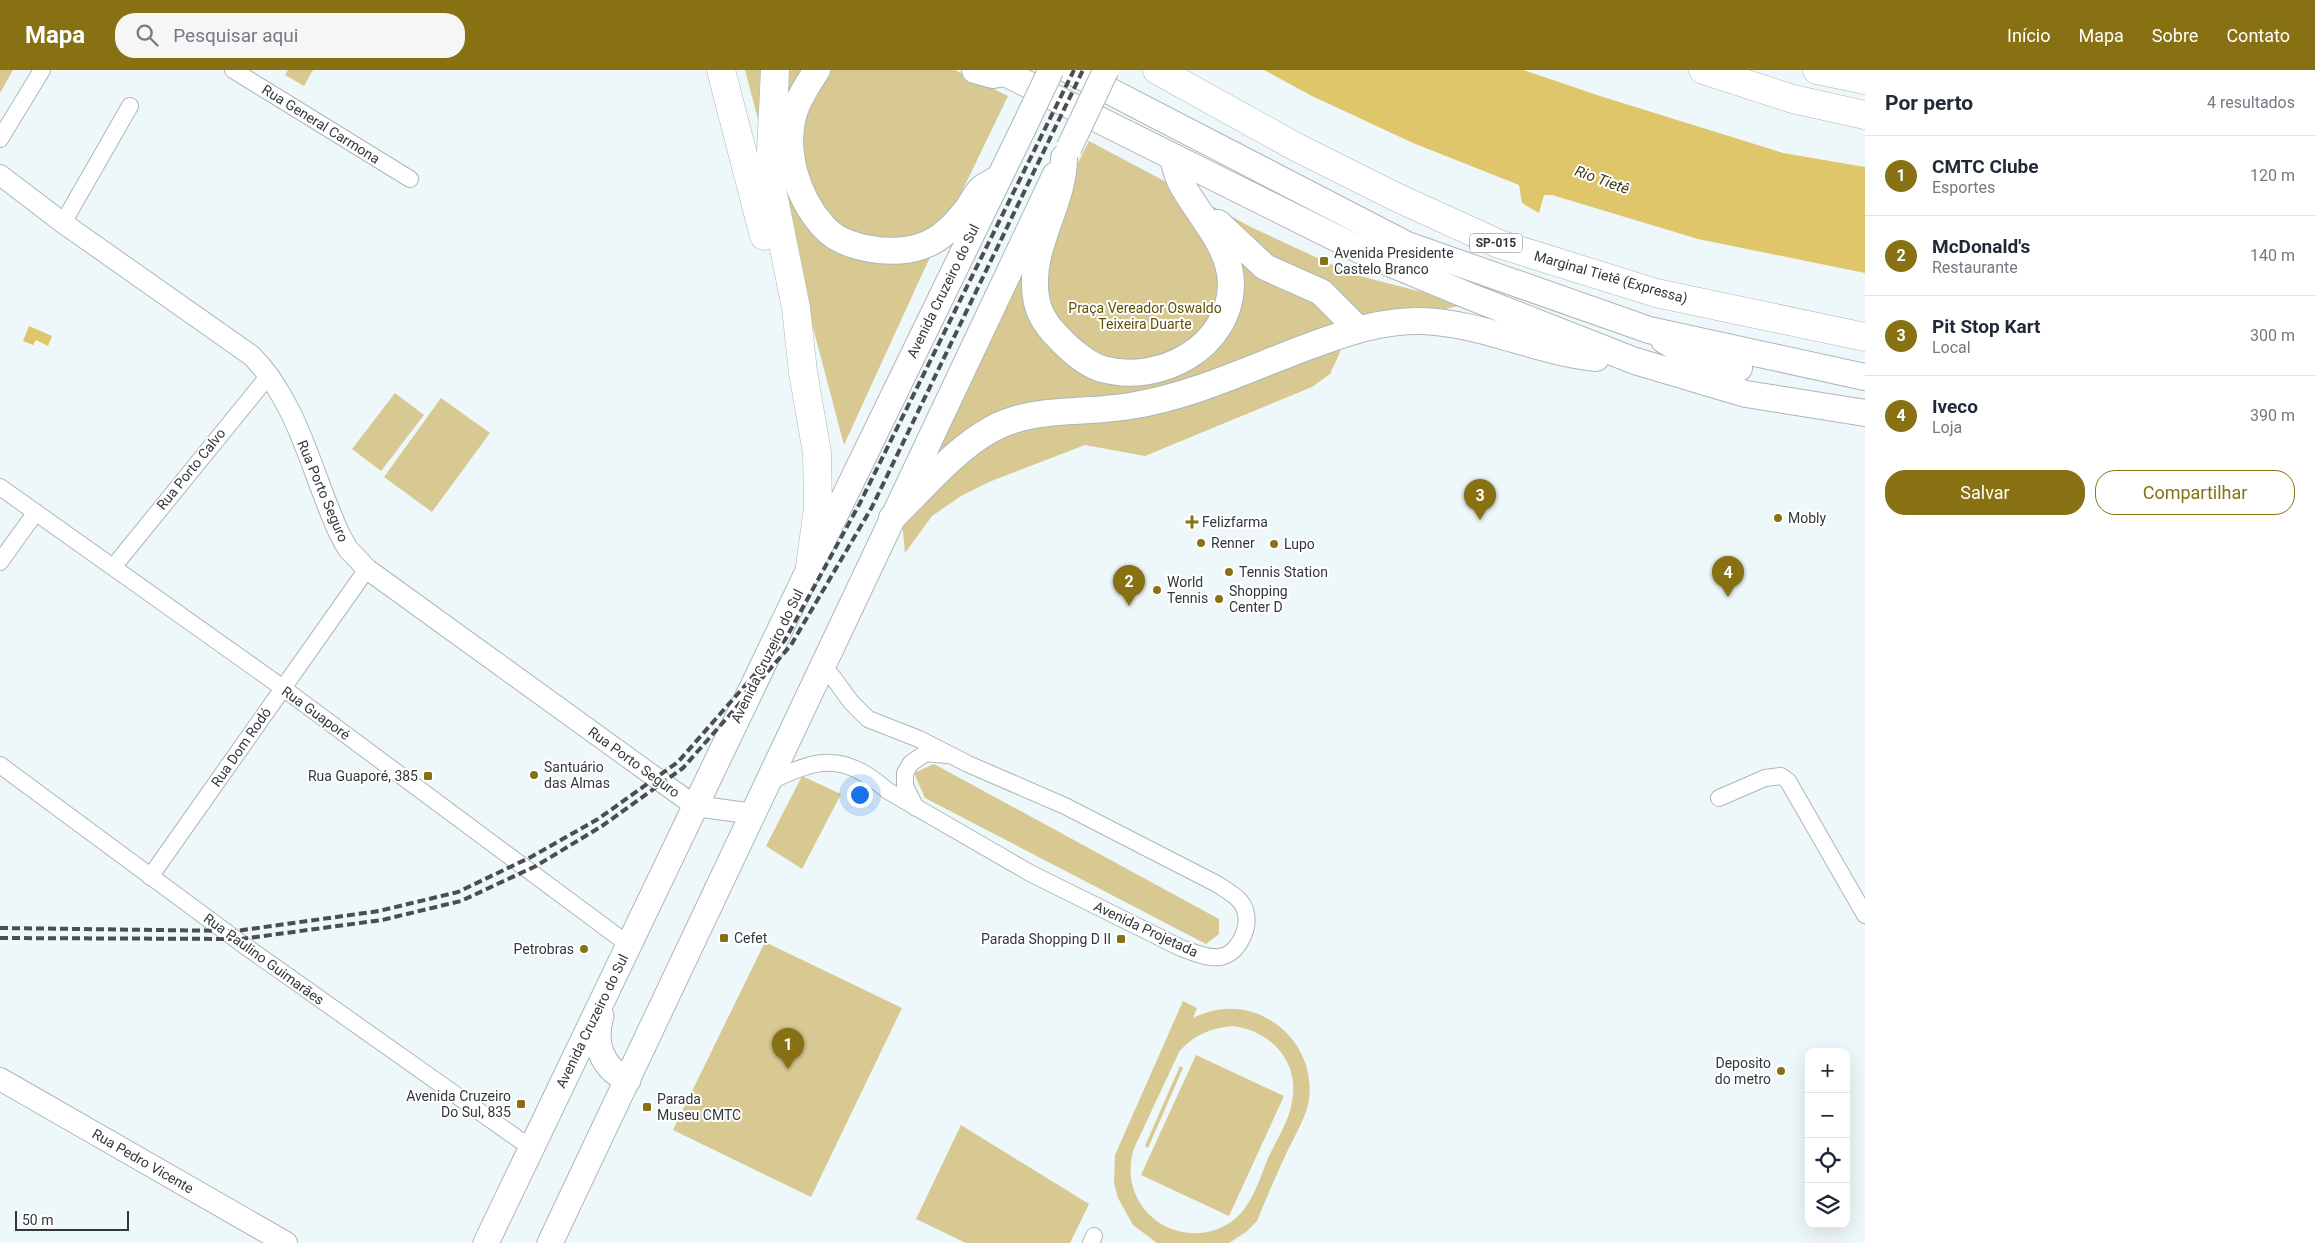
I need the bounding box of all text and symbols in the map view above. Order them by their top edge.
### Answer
search box [115,13,465,58]
text: Mapa [25,21,85,49]
icon: search [133,21,161,49]
text: Pesquisar aqui [173,24,298,47]
text: Início [2007,25,2050,46]
text: Mapa [2078,25,2124,46]
text: Sobre [2152,25,2198,46]
text: Contato [2226,25,2290,46]
street label: Rua General Carmona [259,81,383,167]
text: Por perto [1885,91,1973,115]
text: 4 resultados [2207,93,2295,112]
text: CMTC Clube [1932,155,2039,178]
water label: Rio Tietê [1572,162,1632,198]
text: 1 [1896,166,1906,185]
text: 120 m [2250,166,2295,185]
text: Esportes [1932,178,1995,197]
street label: Avenida Cruzeiro do Sul [904,221,982,361]
road number: SP-015 [1470,234,1522,252]
text: McDonald's [1932,235,2030,258]
place label: Avenida Presidente Castelo Branco [1334,245,1454,277]
text: 2 [1896,246,1906,265]
text: 140 m [2250,246,2295,265]
street label: Marginal Tietê (Expressa) [1532,247,1690,308]
marker: Avenida Presidente Castelo Branco [1318,255,1330,267]
text: Restaurante [1932,258,2018,277]
park label: Praça Vereador Oswaldo Teixeira Duarte [1068,300,1222,332]
text: Pit Stop Kart [1932,315,2041,338]
text: 3 [1896,326,1906,345]
text: 300 m [2250,326,2295,345]
text: Local [1932,338,1971,357]
text: Iveco [1932,395,1978,418]
text: 4 [1896,406,1906,425]
text: 390 m [2250,406,2295,425]
text: Loja [1932,418,1962,437]
street label: Rua Porto Calvo [153,425,229,513]
street label: Rua Porto Seguro [294,438,352,544]
button: Salvar [1885,470,2085,515]
button: Compartilhar [2095,470,2295,515]
pin: 3 [1464,479,1496,520]
place label: Mobly [1788,510,1826,526]
marker: Mobly [1772,512,1784,524]
place label: Felizfarma [1202,514,1268,530]
marker: Felizfarma [1186,516,1198,528]
place label: Renner [1211,535,1255,551]
place label: Lupo [1284,536,1315,552]
marker: Renner [1195,537,1207,549]
marker: Lupo [1268,538,1280,550]
pin: 4 [1712,556,1744,597]
place label: Tennis Station [1239,564,1328,580]
pin: 2 [1113,565,1145,606]
marker: Tennis Station [1223,566,1235,578]
place label: World Tennis [1167,574,1208,606]
place label: Shopping Center D [1229,583,1288,615]
marker: World Tennis [1151,584,1163,596]
street label: Avenida Cruzeiro do Sul [728,586,806,726]
marker: Shopping Center D [1213,593,1225,605]
street label: Rua Guaporé [279,683,353,743]
street label: Rua Dom Rodó [208,704,274,790]
street label: Rua Porto Seguro [585,723,683,801]
place label: Santuário das Almas [544,759,610,791]
place label: Rua Guaporé, 385 [308,768,418,784]
marker: Santuário das Almas [528,769,540,781]
marker: Rua Guaporé, 385 [422,770,434,782]
your location [847,782,873,808]
street label: Avenida Projetada [1091,898,1201,960]
street label: Rua Paulino Guimarães [201,910,327,1008]
place label: Cefet [734,930,768,946]
place label: Parada Shopping D II [981,931,1111,947]
marker: Cefet [718,932,730,944]
marker: Parada Shopping D II [1115,933,1127,945]
place label: Petrobras [513,941,574,957]
marker: Petrobras [578,943,590,955]
street label: Avenida Cruzeiro do Sul [553,951,631,1091]
pin: 1 [772,1028,804,1069]
map controls [1805,1048,1850,1228]
button: + [1805,1048,1850,1093]
place label: Deposito do metro [1715,1055,1771,1087]
marker: Deposito do metro [1775,1065,1787,1077]
place label: Avenida Cruzeiro Do Sul, 835 [406,1088,511,1120]
place label: Parada Museu CMTC [657,1091,741,1123]
button: − [1805,1093,1850,1138]
marker: Avenida Cruzeiro Do Sul, 835 [515,1098,527,1110]
marker: Parada Museu CMTC [641,1101,653,1113]
street label: Rua Pedro Vicente [89,1125,197,1197]
button: locate [1805,1138,1850,1183]
button: layers [1805,1183,1850,1228]
scale bar [15,1208,129,1231]
text: 50 m [22,1212,54,1228]

